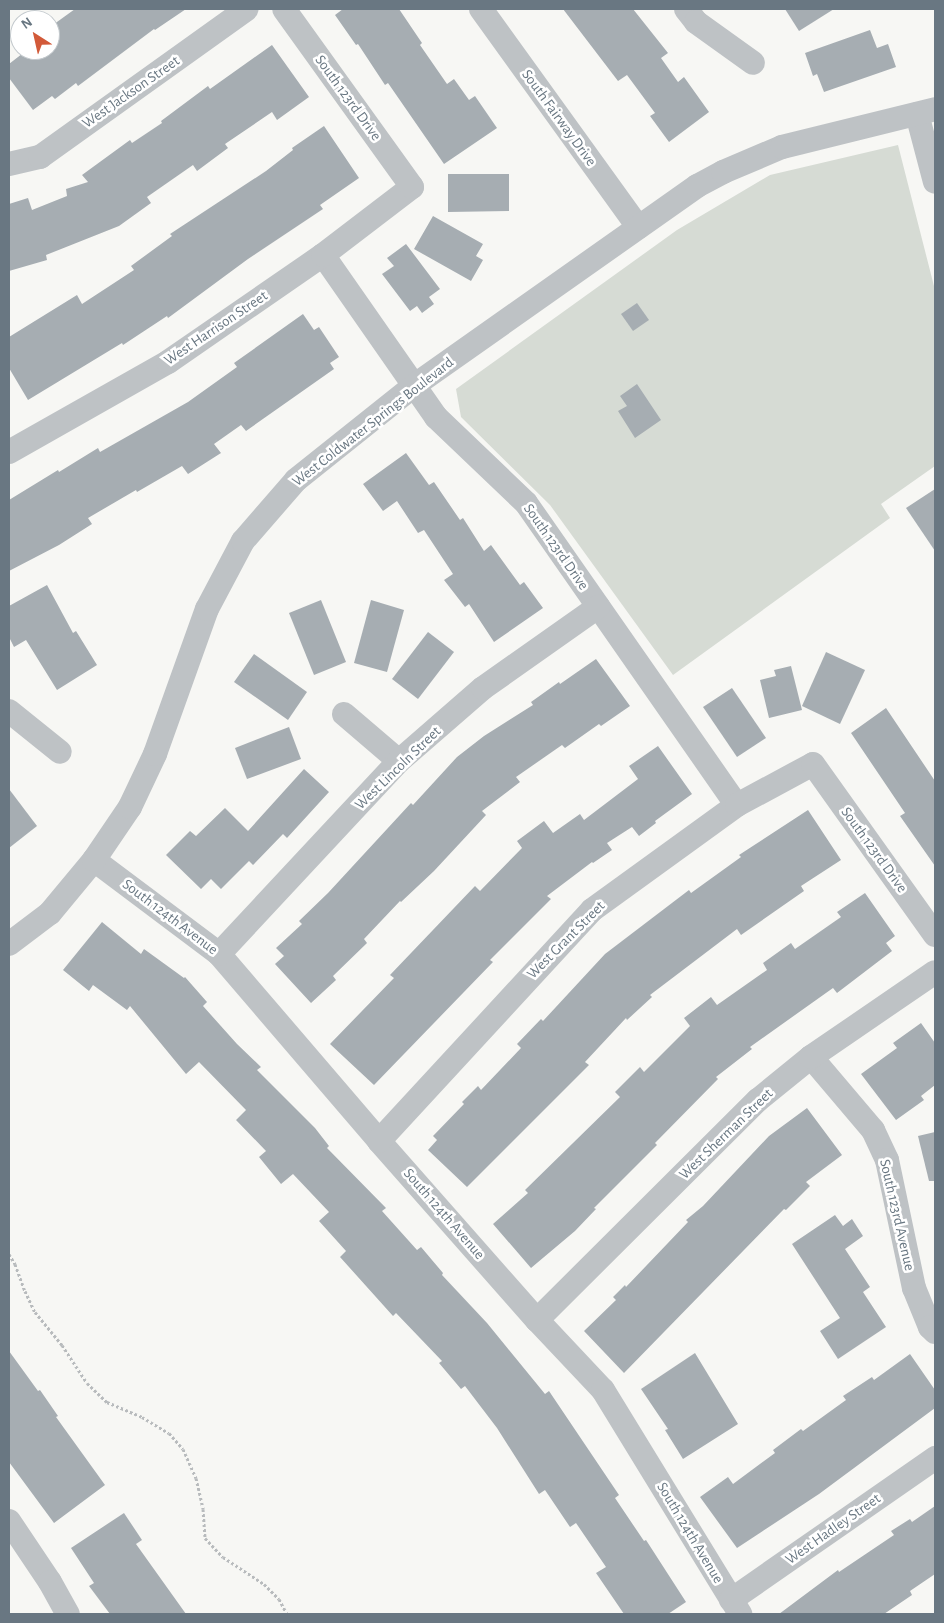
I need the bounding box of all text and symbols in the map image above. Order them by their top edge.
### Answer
north arrow [10,10,60,60]
text: N [19,15,35,32]
street label: West Jackson Street [79,52,183,132]
street label: South 123rd Drive [311,52,385,144]
street label: South Fairway Drive [518,66,600,170]
street label: West Harrison Street [161,287,271,369]
street label: West Coldwater Springs Boulevard [289,353,457,491]
street label: South 123rd Drive [520,500,592,594]
street label: West Lincoln Street [351,722,445,814]
street label: South 123rd Drive [837,804,911,896]
street label: South 124th Avenue [119,875,221,959]
street label: West Grant Street [523,897,609,983]
street label: West Sherman Street [675,1085,777,1183]
street label: South 123rd Avenue [875,1158,919,1272]
street label: South 124th Avenue [400,1165,488,1263]
street label: South 124th Avenue [653,1479,727,1587]
street label: West Hadley Street [782,1490,884,1568]

